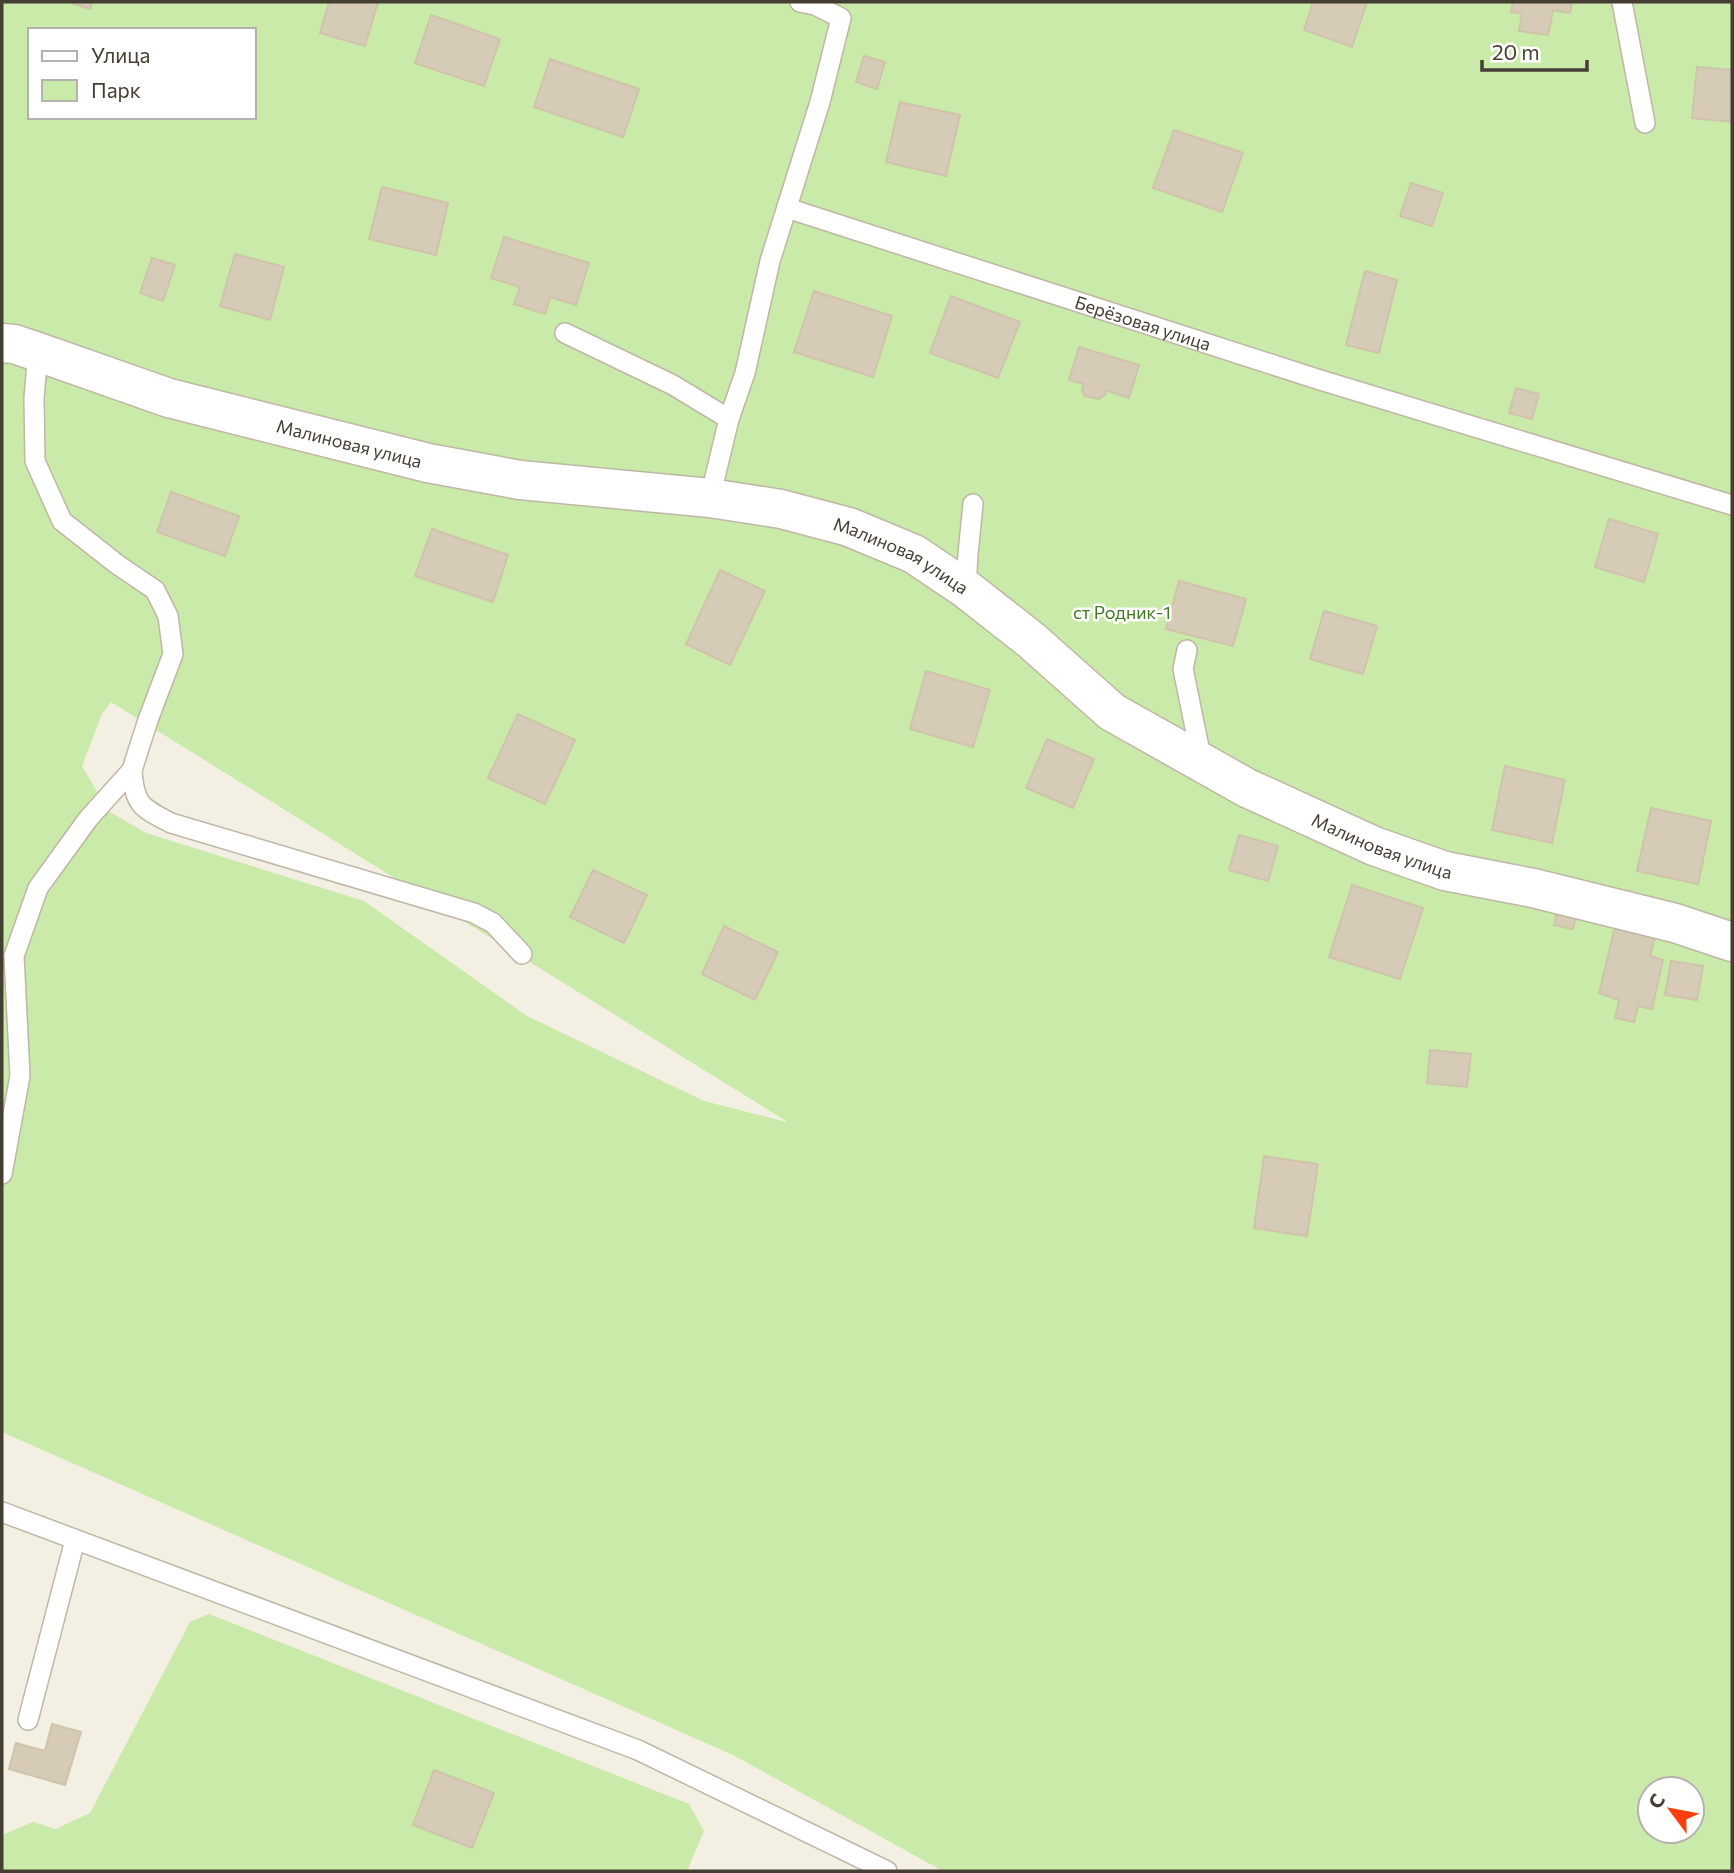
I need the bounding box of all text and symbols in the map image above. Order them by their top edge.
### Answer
legend [28,28,256,119]
scale bar [1482,28,1587,72]
text: 20 m [1492,39,1540,64]
text: Улица [91,42,150,67]
text: Парк [91,77,141,102]
street label: Берёзовая улица [1072,291,1214,355]
street label: Малиновая улица [274,414,424,472]
street label: Малиновая улица [831,512,973,599]
park label: ст Родник-1 [1073,601,1171,623]
street label: Малиновая улица [1308,808,1454,883]
north arrow [1636,1775,1706,1845]
text: С [1643,1789,1669,1812]

